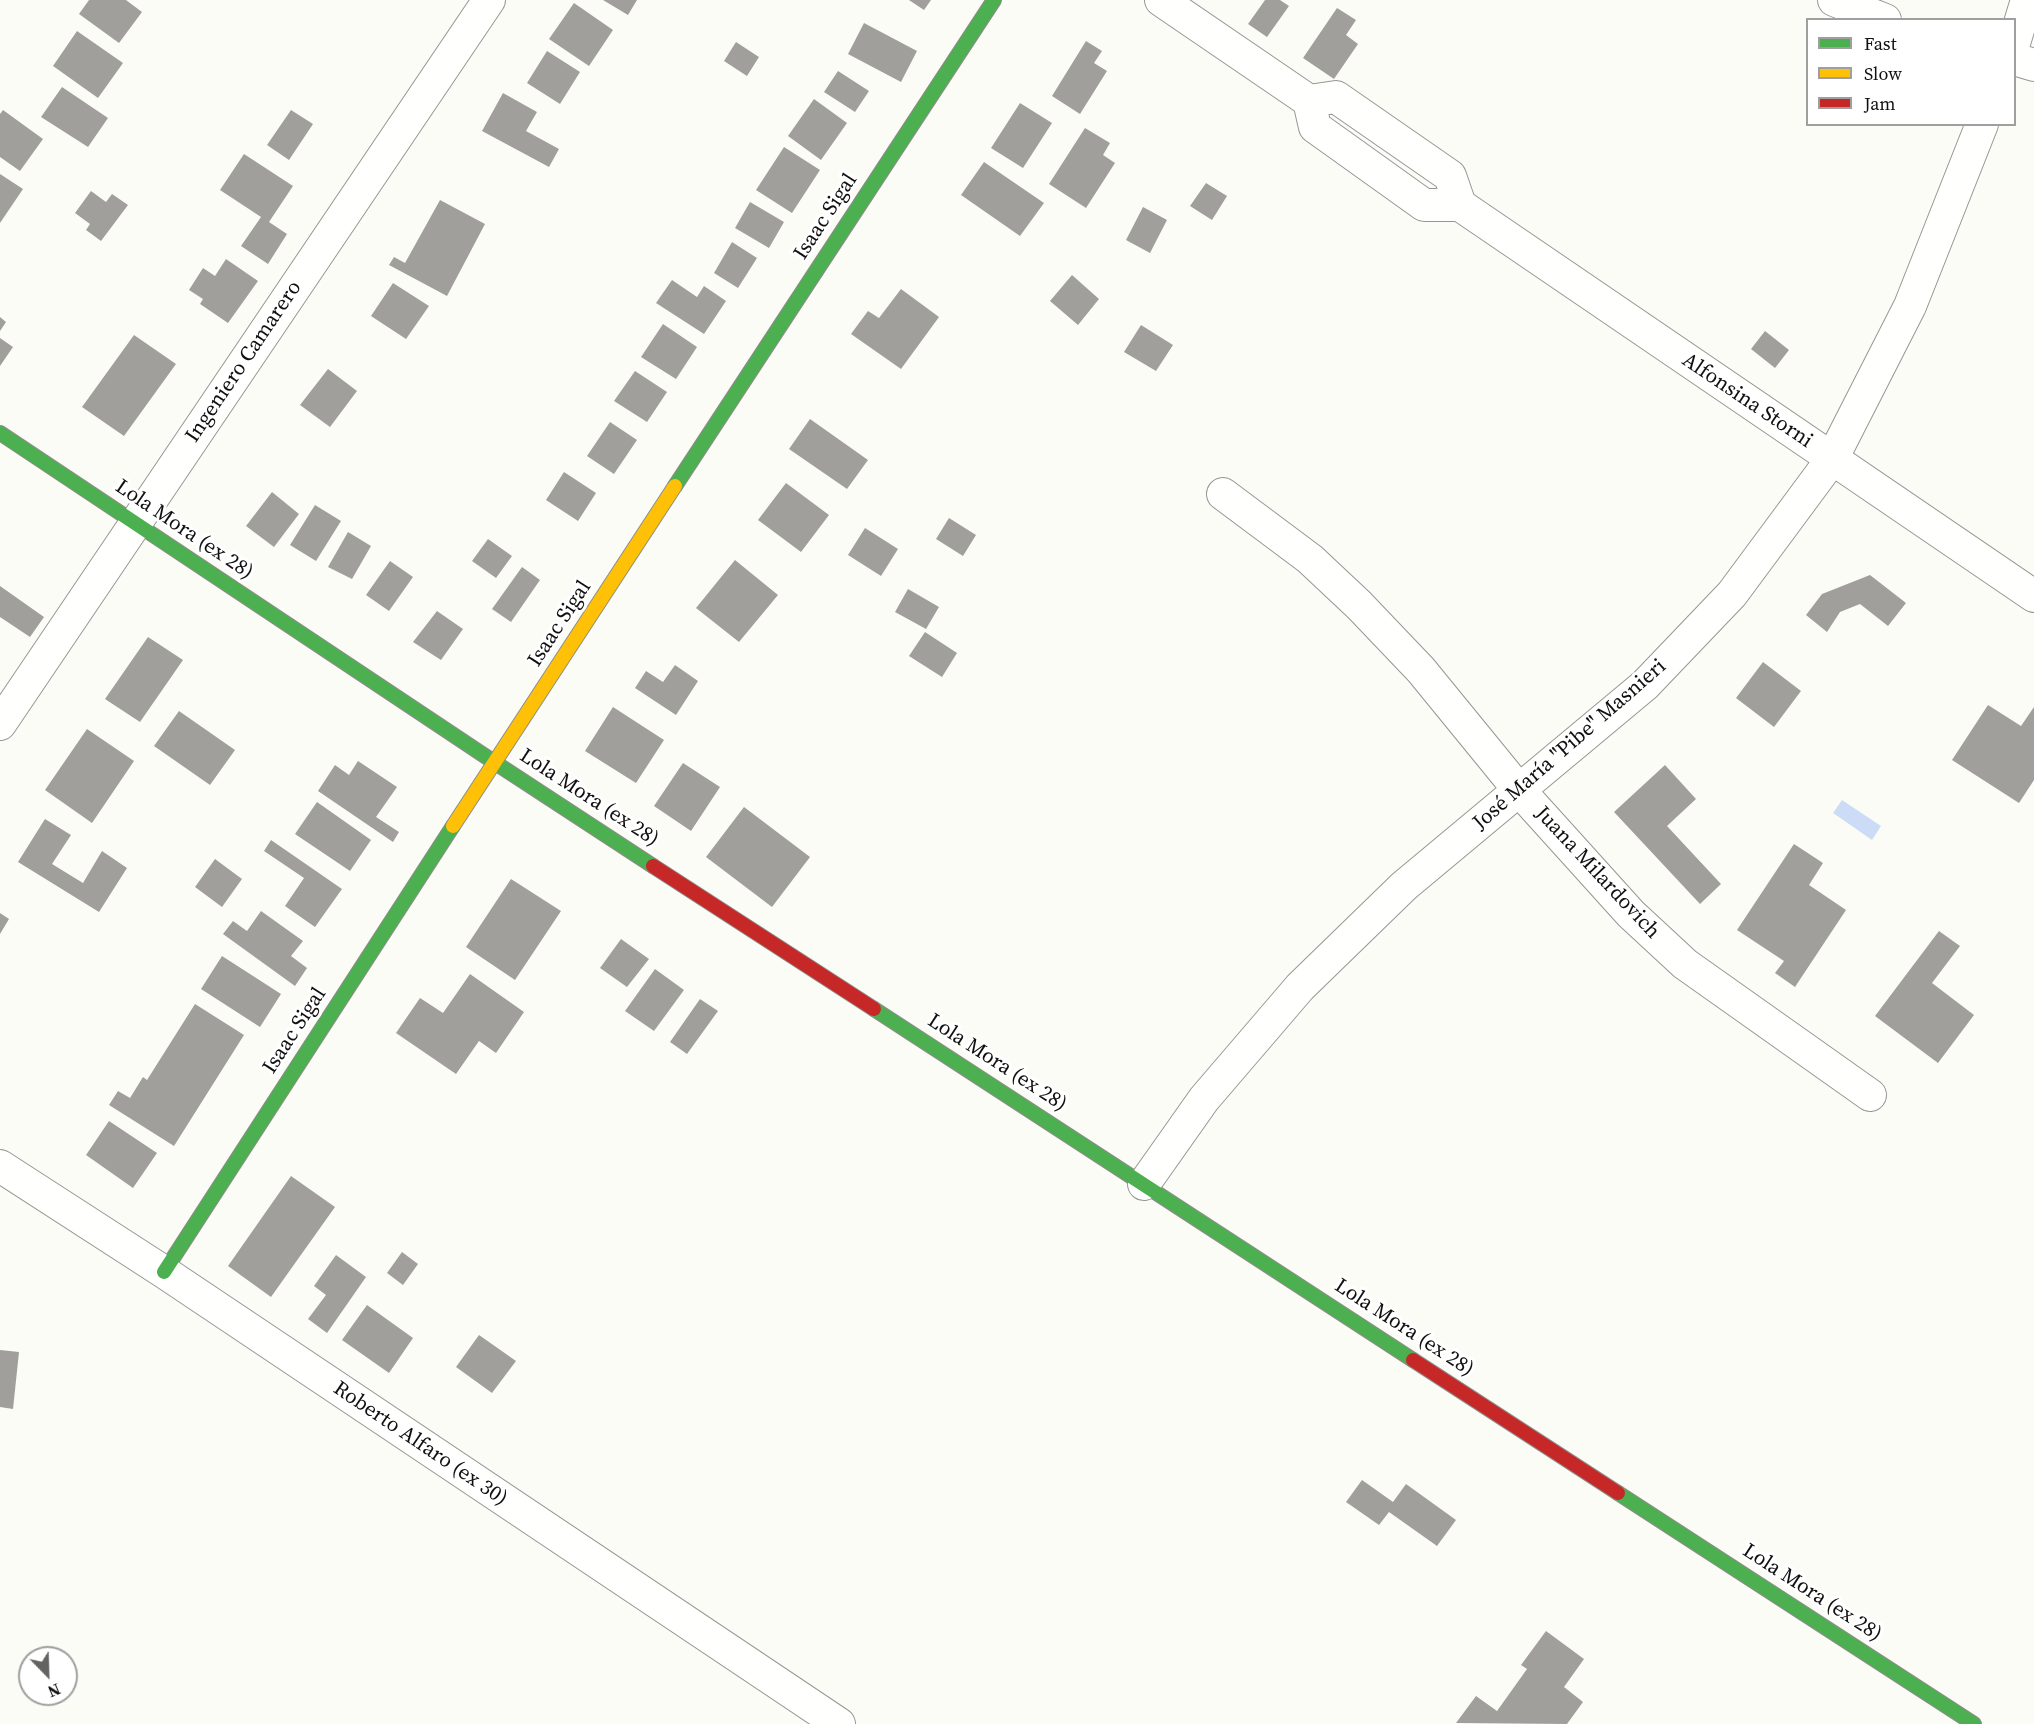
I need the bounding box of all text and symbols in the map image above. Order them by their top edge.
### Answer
legend [1806,18,2016,126]
text: Fast [1864,31,1897,56]
text: Slow [1864,61,1902,86]
text: Jam [1864,91,1896,116]
street label: Isaac Sigal [789,169,863,265]
street label: Ingeniero Camarero [181,276,307,448]
street label: Alfonsina Storni [1677,348,1817,454]
street label: Lola Mora (ex 28) [110,475,258,585]
street label: Isaac Sigal [523,576,597,672]
street label: José María "Pibe" Masnieri [1468,654,1672,836]
street label: Lola Mora (ex 28) [515,744,663,852]
street label: Juana Milardovich [1529,802,1665,944]
street label: Isaac Sigal [258,983,332,1079]
street label: Lola Mora (ex 28) [923,1009,1071,1117]
street label: Lola Mora (ex 28) [1330,1274,1478,1382]
street label: Roberto Alfaro (ex 30) [328,1376,512,1512]
street label: Lola Mora (ex 28) [1738,1539,1886,1647]
north arrow [18,1646,78,1706]
text: N [45,1678,64,1703]

